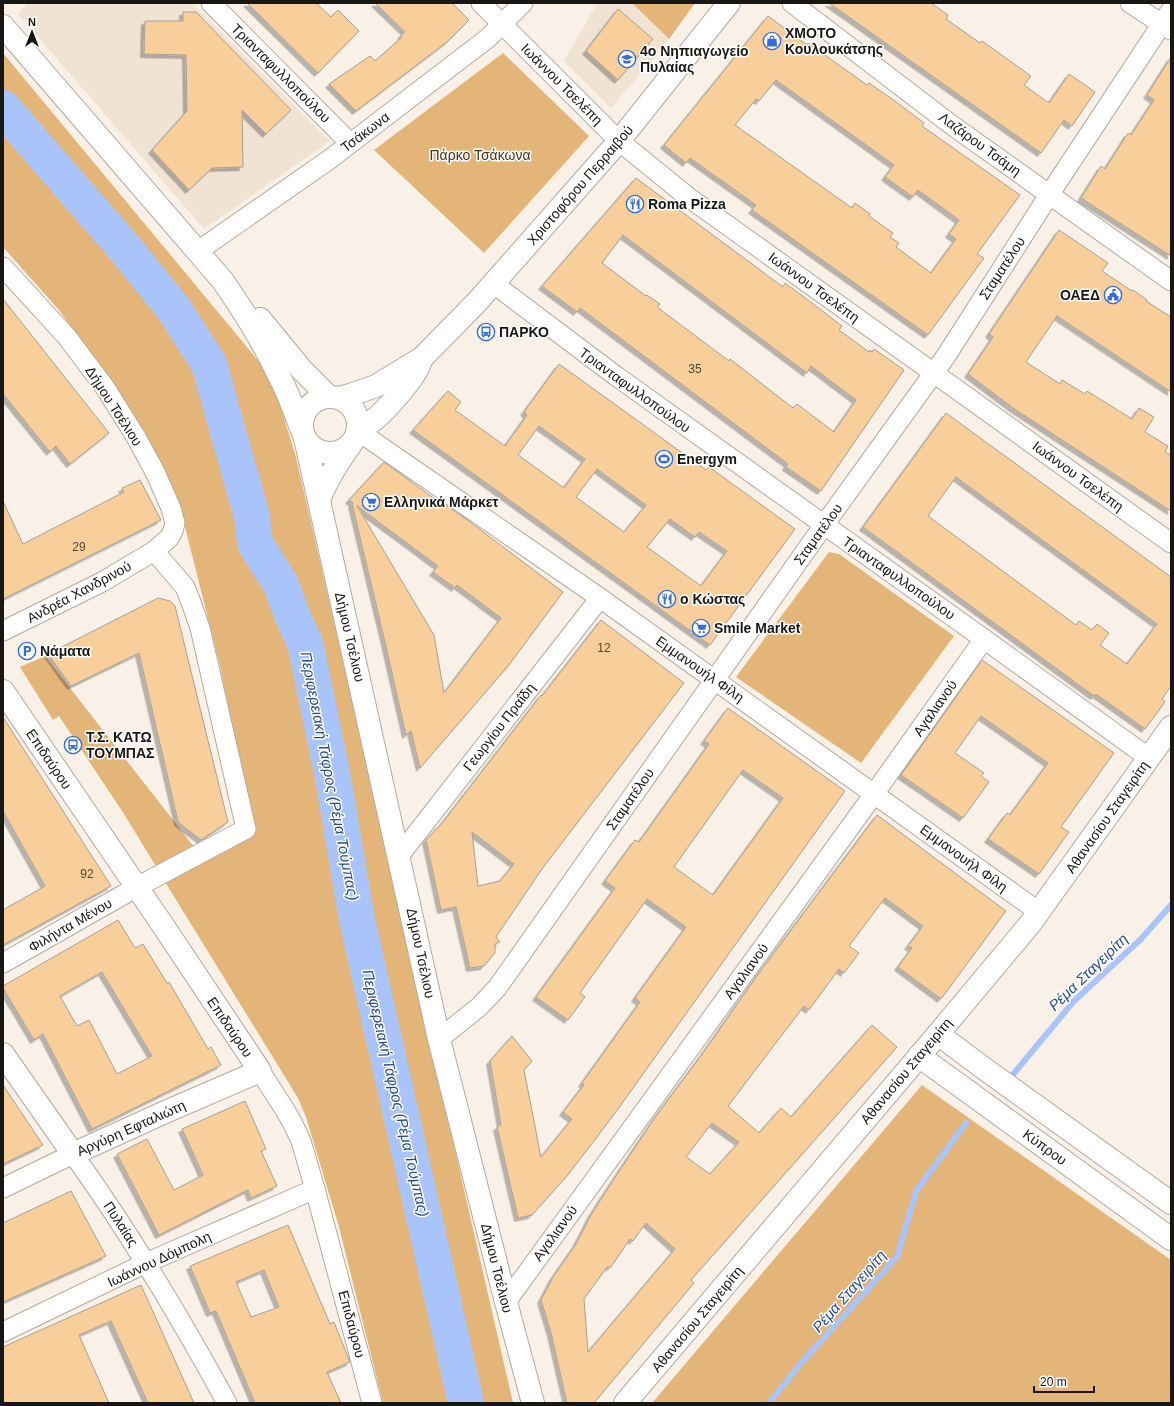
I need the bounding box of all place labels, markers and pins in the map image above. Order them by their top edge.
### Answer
place label: XMOTO Κουλουκάτσης [785,25,883,57]
shop icon: XMOTO Κουλουκάτσης [762,31,782,51]
place label: 4ο Νηπιαγωγείο Πυλαίας [640,43,749,75]
school or university icon: 4ο Νηπιαγωγείο Πυλαίας [617,49,637,69]
restaurant icon: Roma Pizza [625,194,645,214]
place label: Roma Pizza [648,196,726,212]
public building icon: ΟΑΕΔ [1103,285,1123,305]
place label: ΟΑΕΔ [1060,287,1100,303]
bus stop icon: ΠΑΡΚΟ [476,322,496,342]
place label: ΠΑΡΚΟ [499,324,549,340]
sports icon: Energym [654,449,674,469]
place label: Energym [677,451,737,467]
supermarket icon: Ελληνικά Μάρκετ [361,492,381,512]
place label: Ελληνικά Μάρκετ [384,494,499,510]
restaurant icon: ο Κώστας [657,589,677,609]
place label: ο Κώστας [680,591,745,607]
supermarket icon: Smile Market [691,618,711,638]
place label: Smile Market [714,620,801,636]
parking icon: Νάματα [17,641,37,661]
place label: Νάματα [40,643,91,659]
place label: Τ.Σ. ΚΑΤΩ ΤΟΥΜΠΑΣ [86,729,154,761]
bus stop icon: Τ.Σ. ΚΑΤΩ ΤΟΥΜΠΑΣ [63,735,83,755]

